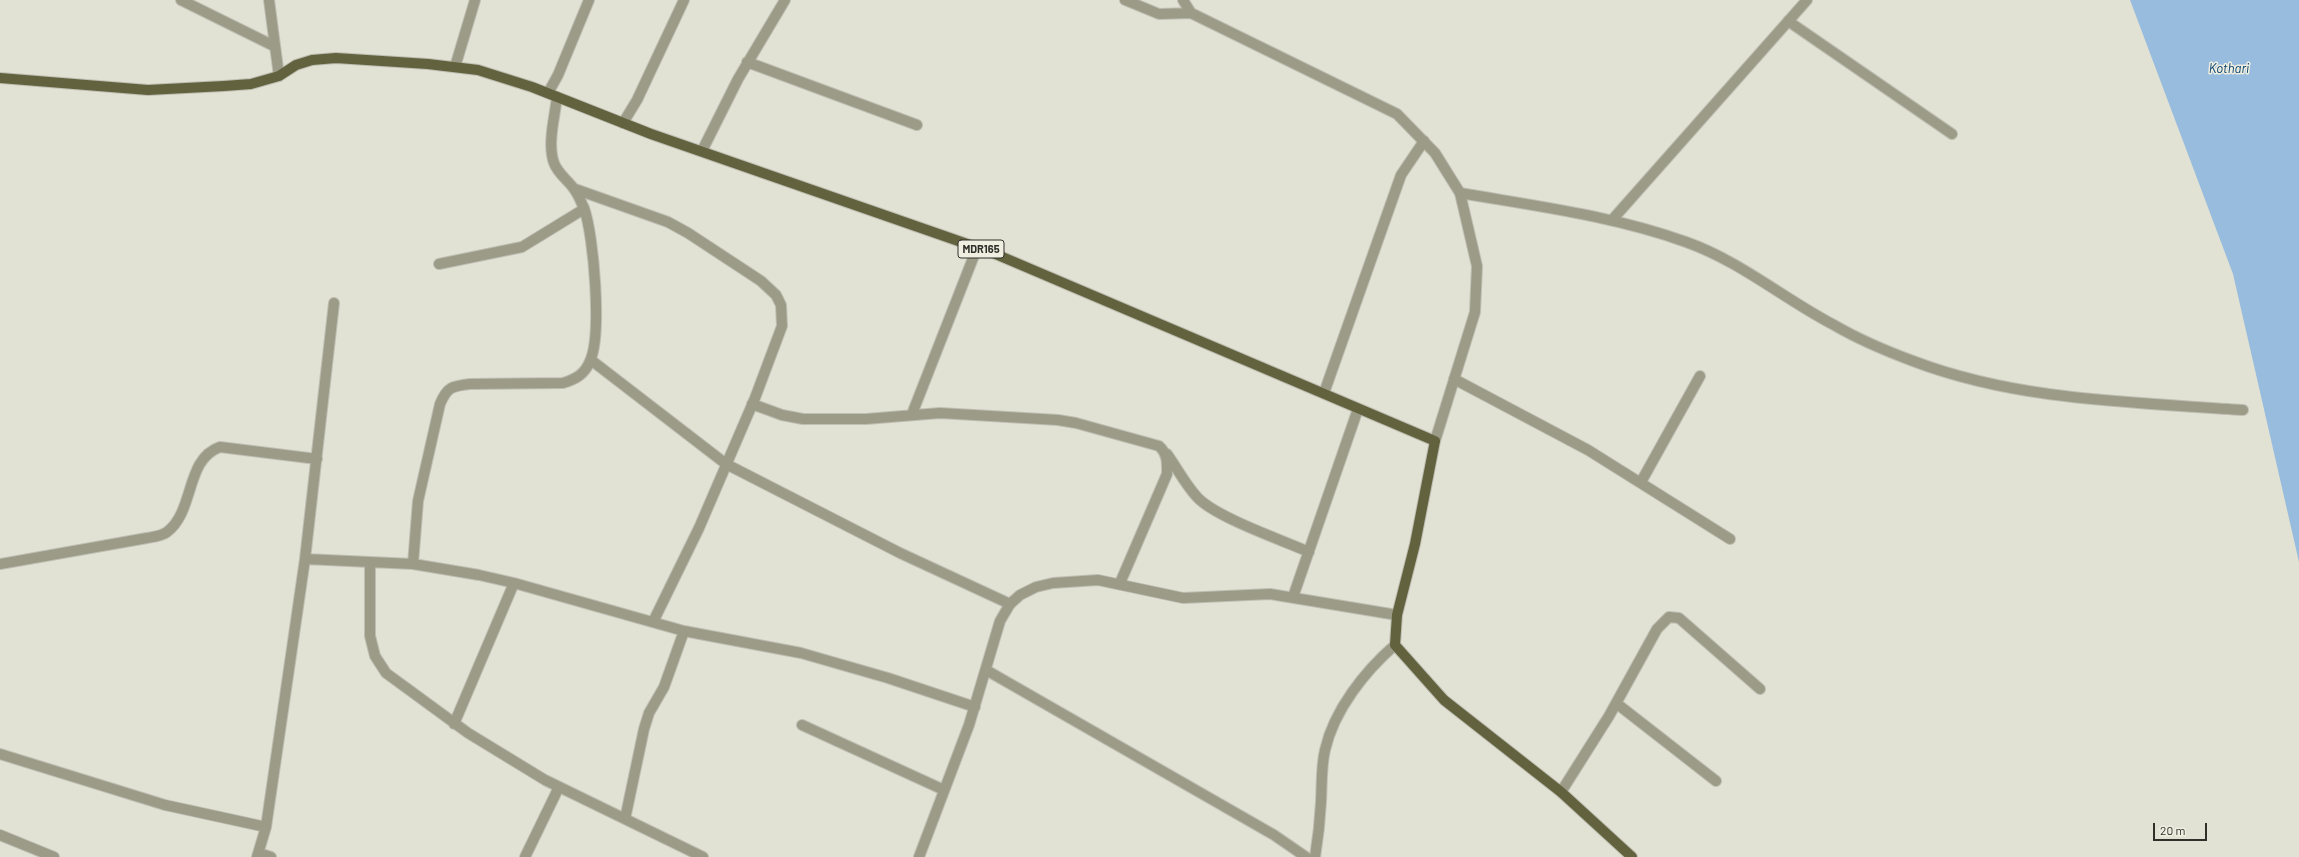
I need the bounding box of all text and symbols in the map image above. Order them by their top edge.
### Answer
water label: Kothari [2209,61,2249,77]
road number: MDR165 [958,240,1004,258]
scale bar [2155,815,2209,841]
text: 20 m [2160,823,2186,837]

